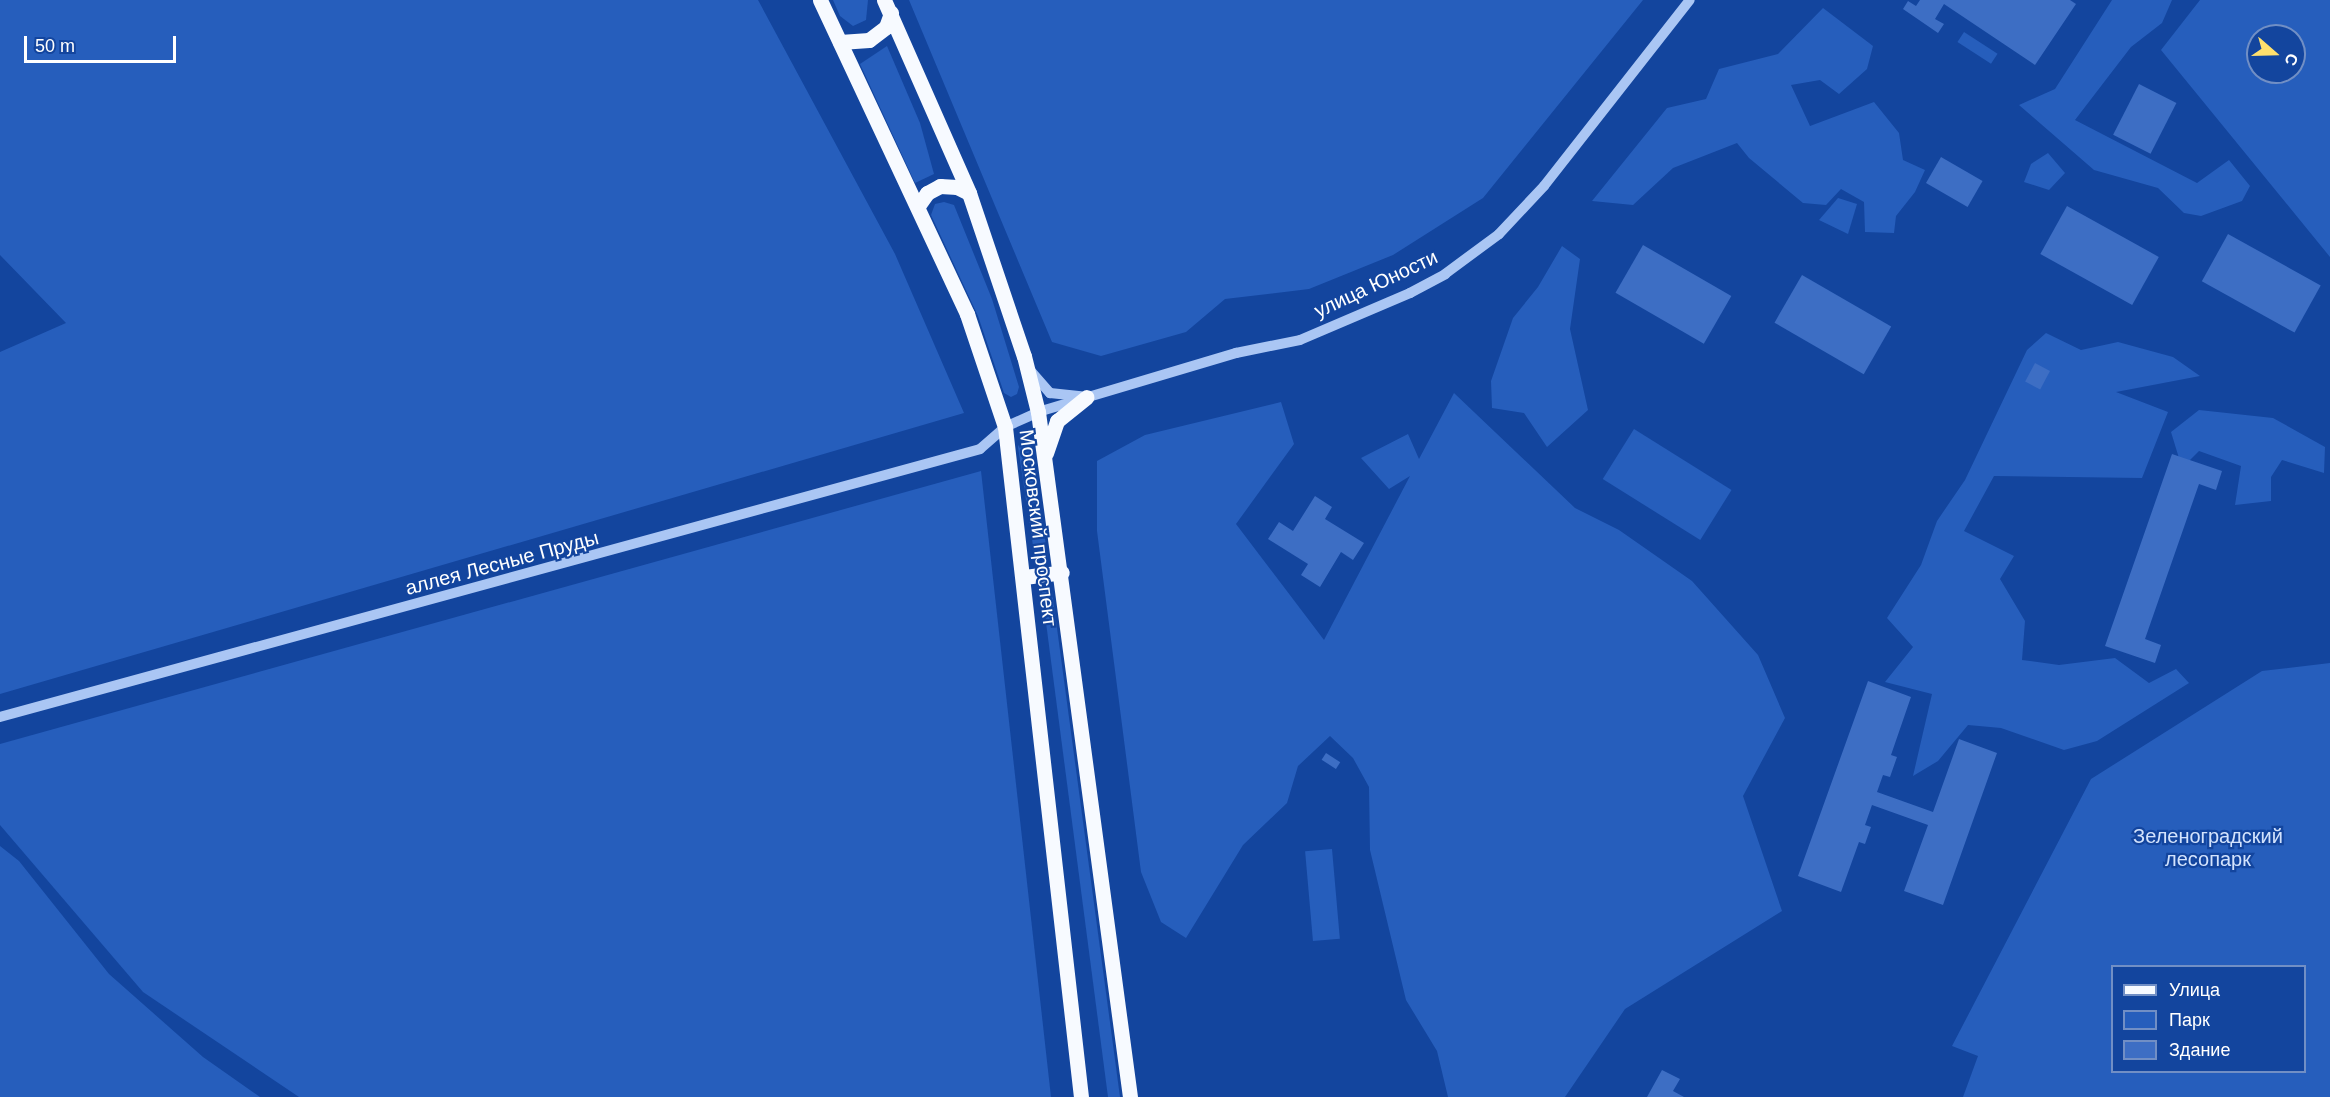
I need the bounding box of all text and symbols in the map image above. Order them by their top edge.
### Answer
scale bar [27,24,178,62]
north arrow [2246,24,2306,84]
text: 50 m [35,36,75,56]
text: С [2282,51,2301,68]
street label: улица Юности [1311,245,1441,323]
street label: Московский проспект [1014,428,1062,628]
street label: аллея Лесные Пруды [403,526,601,600]
park label: Зеленоградский лесопарк [2133,824,2283,871]
legend [2111,965,2306,1073]
text: Улица [2169,980,2220,1000]
text: Парк [2169,1010,2210,1030]
text: Здание [2169,1040,2230,1060]

